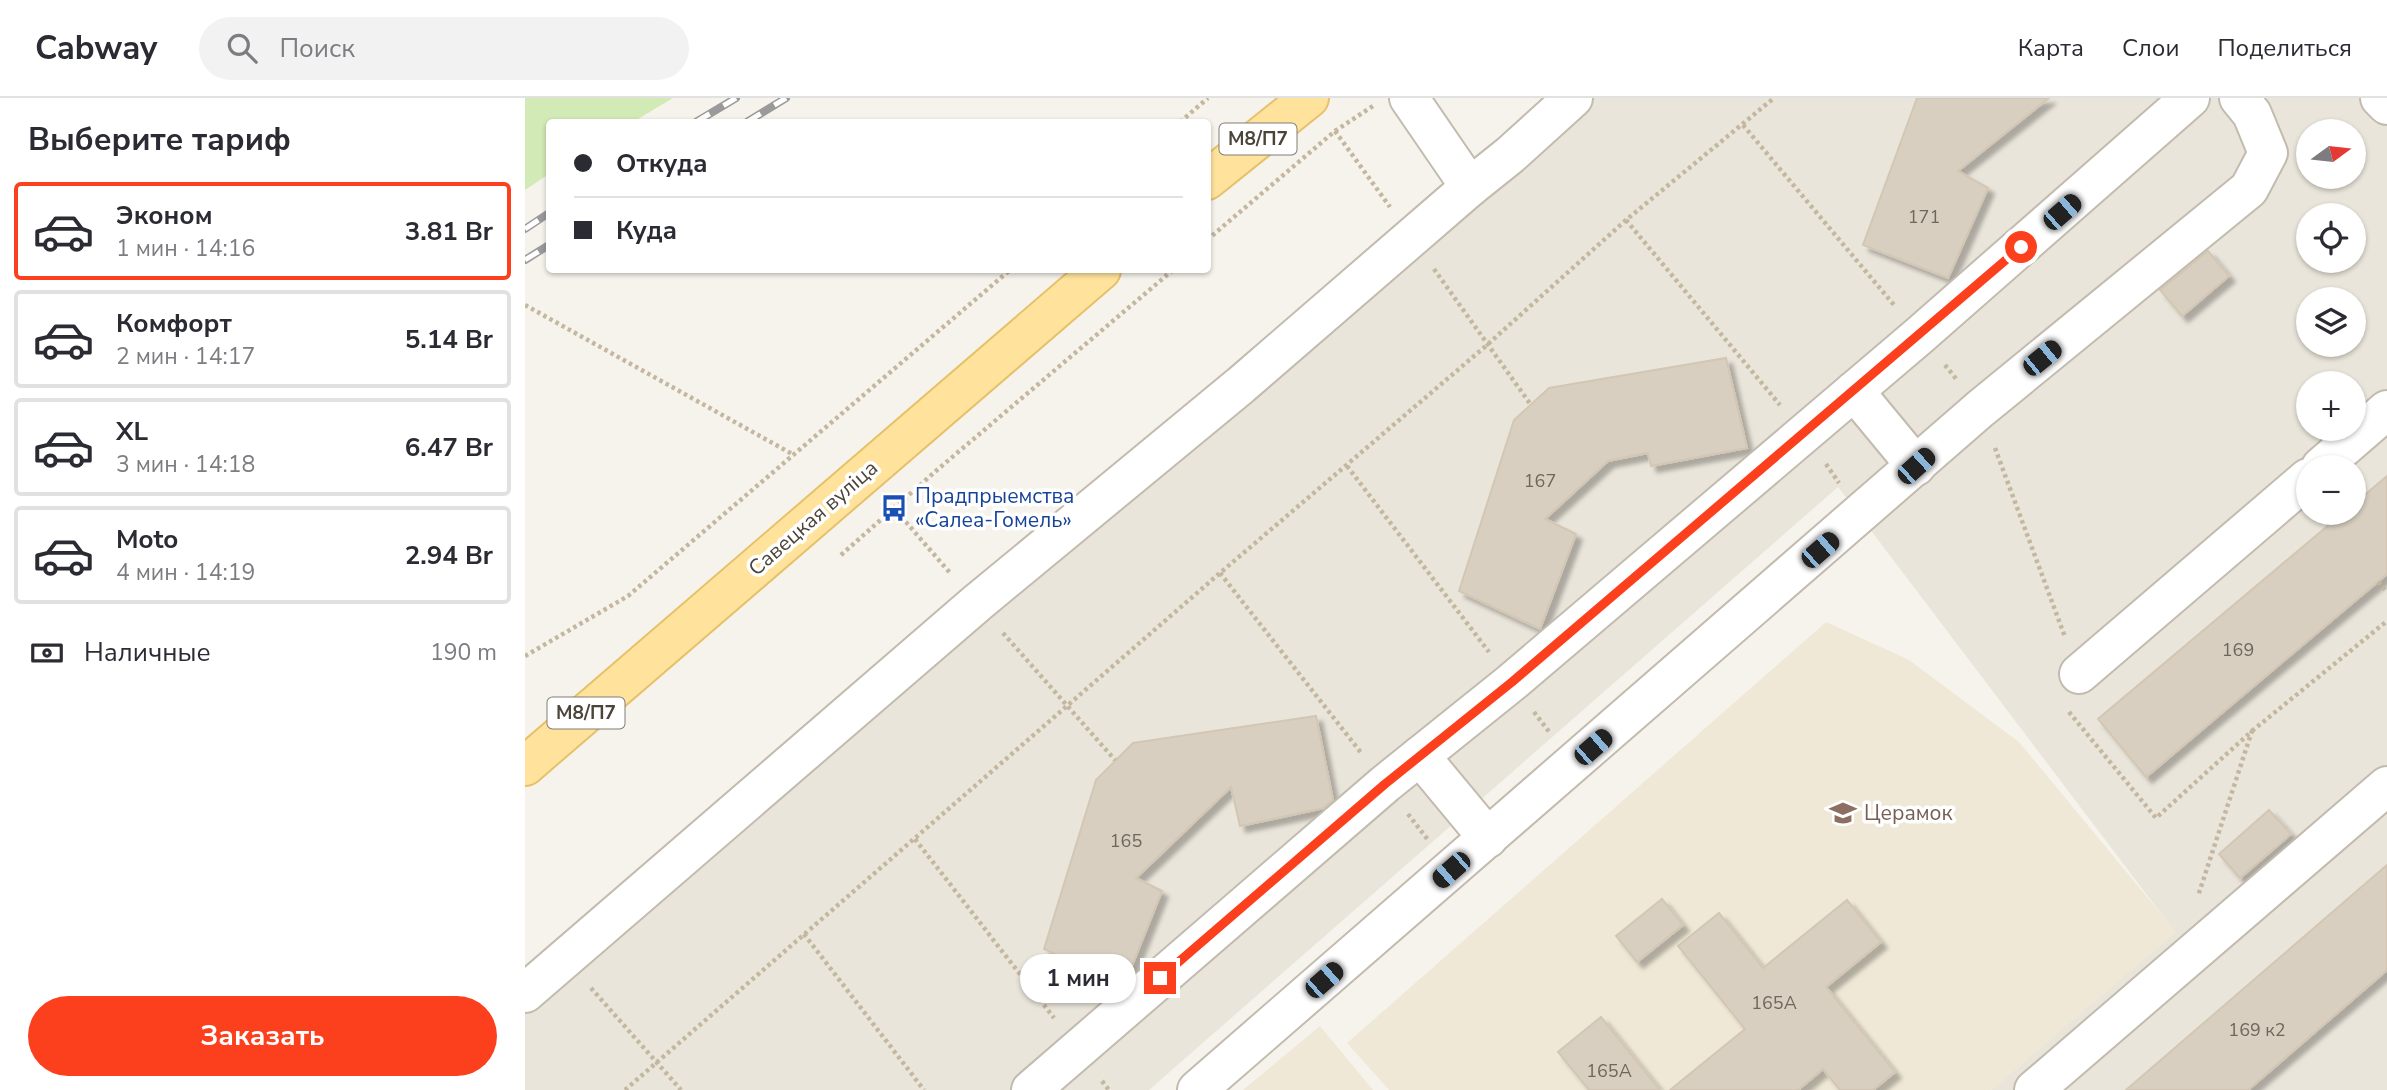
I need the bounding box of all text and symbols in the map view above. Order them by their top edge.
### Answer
search box [199,17,689,80]
text: Cabway [35,26,157,71]
icon: search [223,29,261,67]
text: Поиск [279,31,355,66]
text: Карта [2018,32,2084,64]
text: Слои [2122,32,2179,64]
text: Поделиться [2217,32,2352,64]
text: Выберите тариф [28,118,291,161]
north arrow [2296,119,2366,189]
map controls [2296,119,2366,525]
road number: М8/П7 [1219,123,1297,154]
text: Откуда [616,146,708,181]
car [2040,190,2085,234]
text: Эконом [116,198,213,233]
icon: car [32,200,95,263]
button: locate [2296,203,2366,273]
house number: 171 [1908,205,1940,229]
text: Куда [616,213,677,248]
text: 3.81 Br [405,214,493,249]
route start [2005,231,2037,263]
text: 1 мин · 14:16 [116,233,255,264]
button: layers [2296,287,2366,357]
text: Комфорт [116,306,232,341]
icon: car [32,308,95,371]
text: 5.14 Br [405,322,493,357]
car [2020,337,2065,379]
text: 2 мин · 14:17 [116,341,255,372]
button: + [2296,371,2366,441]
text: XL [116,414,148,449]
icon: car [32,416,95,479]
text: 6.47 Br [405,430,493,465]
car [1894,444,1939,488]
text: 3 мин · 14:18 [116,449,255,480]
street label: Савецкая вуліца [742,454,884,582]
button: − [2296,455,2366,525]
house number: 167 [1524,469,1556,493]
place label: Прадпрыемства «Салеа-Гомель» [915,482,1074,534]
bus stop icon: Прадпрыемства «Салеа-Гомель» [879,493,909,523]
text: Moto [116,522,178,557]
icon: car [32,524,95,587]
car [1798,528,1843,572]
text: 2.94 Br [405,538,493,573]
text: 4 мин · 14:19 [116,557,255,588]
icon: cash [28,634,66,672]
text: Наличные [84,635,211,670]
text: 190 m [430,637,497,668]
house number: 169 [2222,638,2254,662]
road number: М8/П7 [547,698,625,728]
car [1571,725,1616,769]
school or university icon: Церамок [1828,798,1858,828]
place label: Церамок [1864,799,1953,827]
house number: 165 [1110,829,1142,853]
car [1429,848,1474,892]
callout: 1 мин [1020,954,1135,1002]
car [1302,958,1347,1002]
route end [1144,962,1176,994]
text: 1 мин [1046,963,1110,994]
house number: 165А [1751,991,1797,1015]
button: Заказать [28,996,497,1076]
house number: 169 к2 [2228,1018,2286,1042]
house number: 165А [1586,1059,1632,1083]

